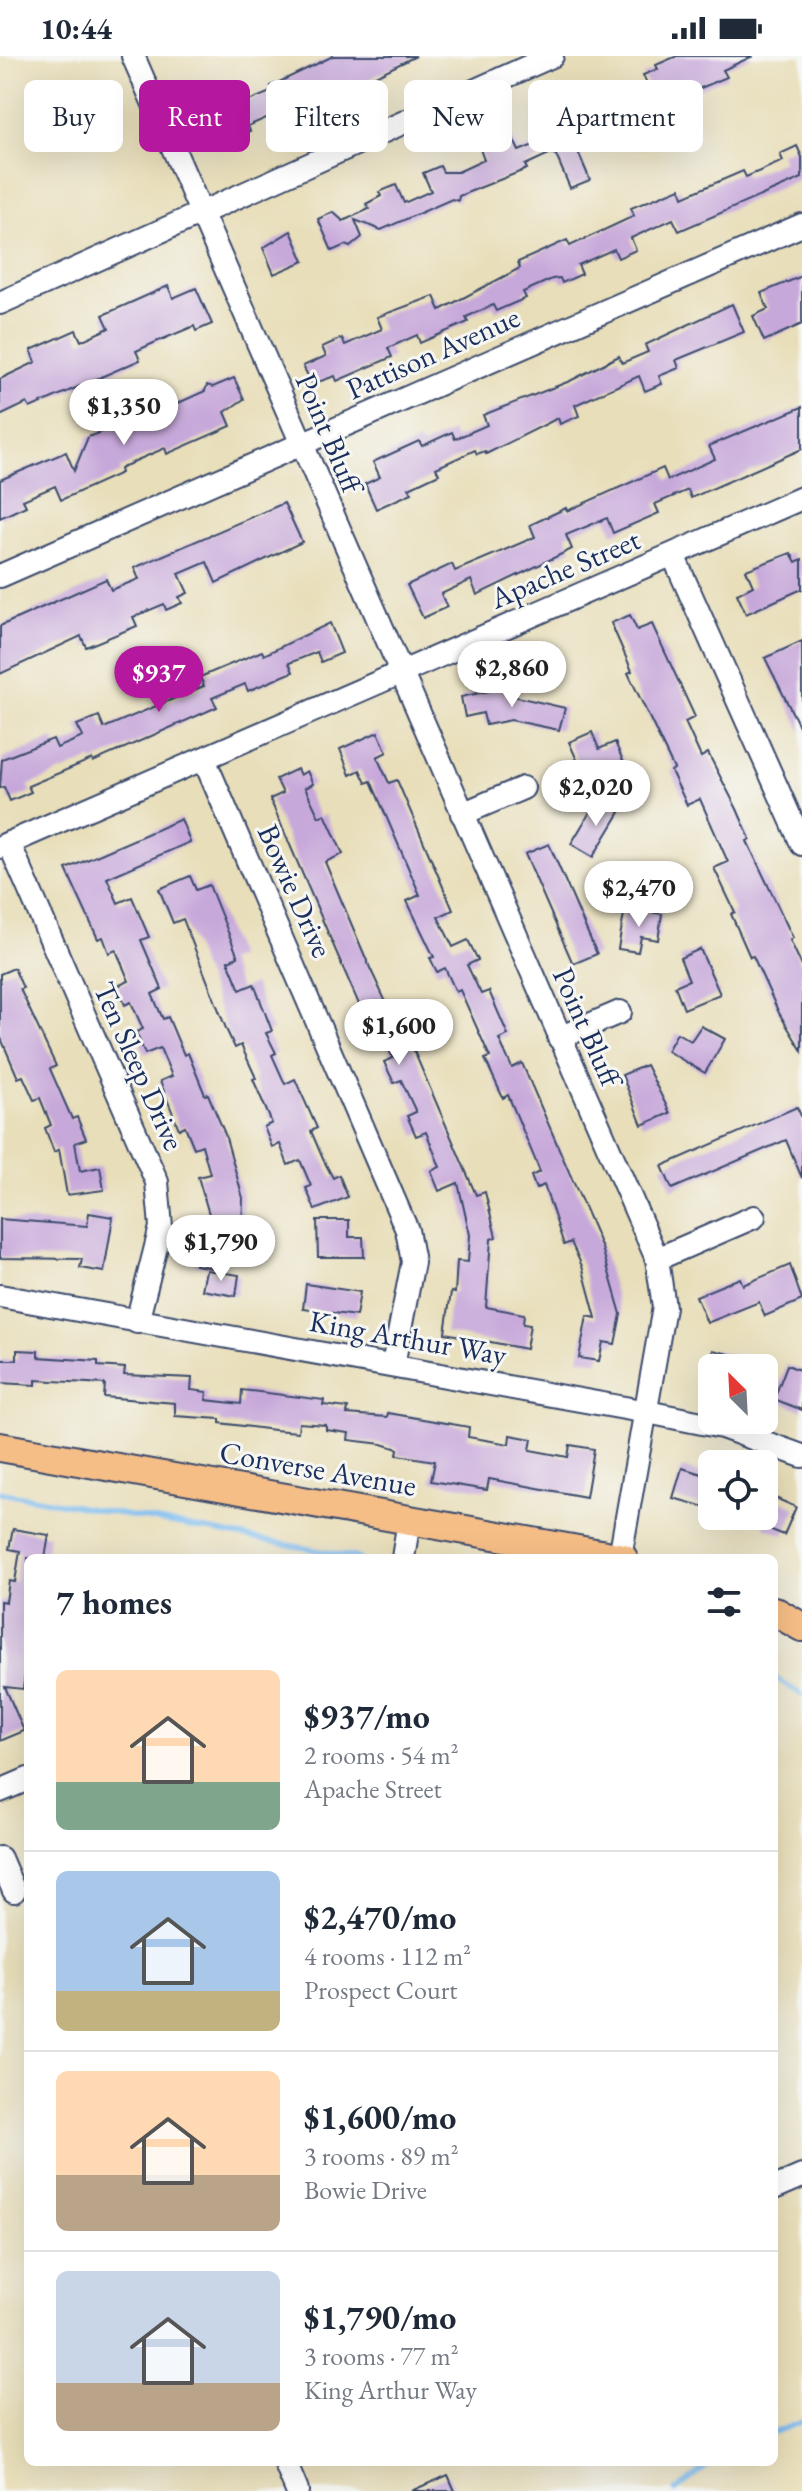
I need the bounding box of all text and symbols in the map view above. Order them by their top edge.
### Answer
text: 10:44 [40,9,112,48]
chip: Buy [24,80,123,152]
chip: Rent [139,80,250,152]
chip: Filters [266,80,388,152]
chip: New [404,80,512,152]
chip: Apartment [528,80,703,152]
street label: Pattison Avenue [340,297,526,408]
street label: Point Bluff [287,367,374,502]
pin: $1,350 [59,379,189,447]
text: $1,350 [87,388,161,422]
street label: Apache Street [483,519,646,618]
pin: $2,860 [447,641,577,709]
pin: $937 [112,646,206,714]
text: $2,860 [475,650,549,684]
text: $937 [132,655,186,689]
pin: $2,020 [531,760,661,828]
text: $2,020 [559,769,633,803]
street label: Bowie Drive [249,818,342,963]
pin: $2,470 [574,861,704,929]
text: $2,470 [602,870,676,904]
street label: Point Bluff [544,961,632,1096]
street label: Ten Sleep Drive [85,975,194,1156]
pin: $1,600 [334,999,464,1067]
text: $1,600 [362,1008,436,1042]
pin: $1,790 [156,1215,286,1283]
text: $1,790 [184,1224,258,1258]
street label: King Arthur Way [306,1301,511,1374]
north arrow [698,1354,778,1434]
map controls [698,1354,778,1530]
street label: Converse Avenue [217,1432,419,1505]
button: locate [698,1450,778,1530]
text: 7 homes [56,1580,172,1624]
icon: filters [702,1580,746,1624]
text: $937/mo [304,1694,430,1738]
icon: home [120,1702,216,1798]
text: 2 rooms · 54 m² [304,1738,459,1772]
text: Apache Street [304,1772,442,1806]
text: $2,470/mo [304,1895,456,1939]
icon: home [120,1903,216,1999]
text: 4 rooms · 112 m² [304,1939,471,1973]
text: Prospect Court [304,1973,458,2007]
text: $1,600/mo [304,2095,456,2139]
icon: home [120,2103,216,2199]
text: 3 rooms · 89 m² [304,2139,459,2173]
text: Bowie Drive [304,2173,427,2207]
text: $1,790/mo [304,2295,456,2339]
icon: home [120,2303,216,2399]
text: 3 rooms · 77 m² [304,2339,459,2373]
text: King Arthur Way [304,2373,477,2407]

